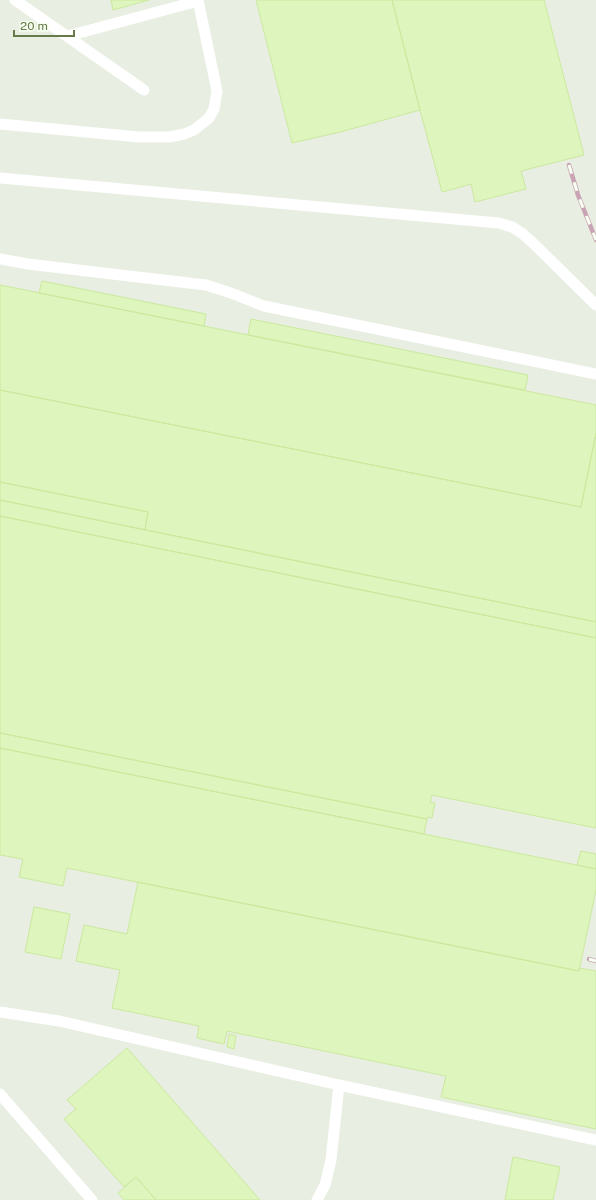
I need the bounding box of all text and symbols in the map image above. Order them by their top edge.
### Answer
scale bar [14,12,74,38]
text: 20 m [20,19,48,33]

